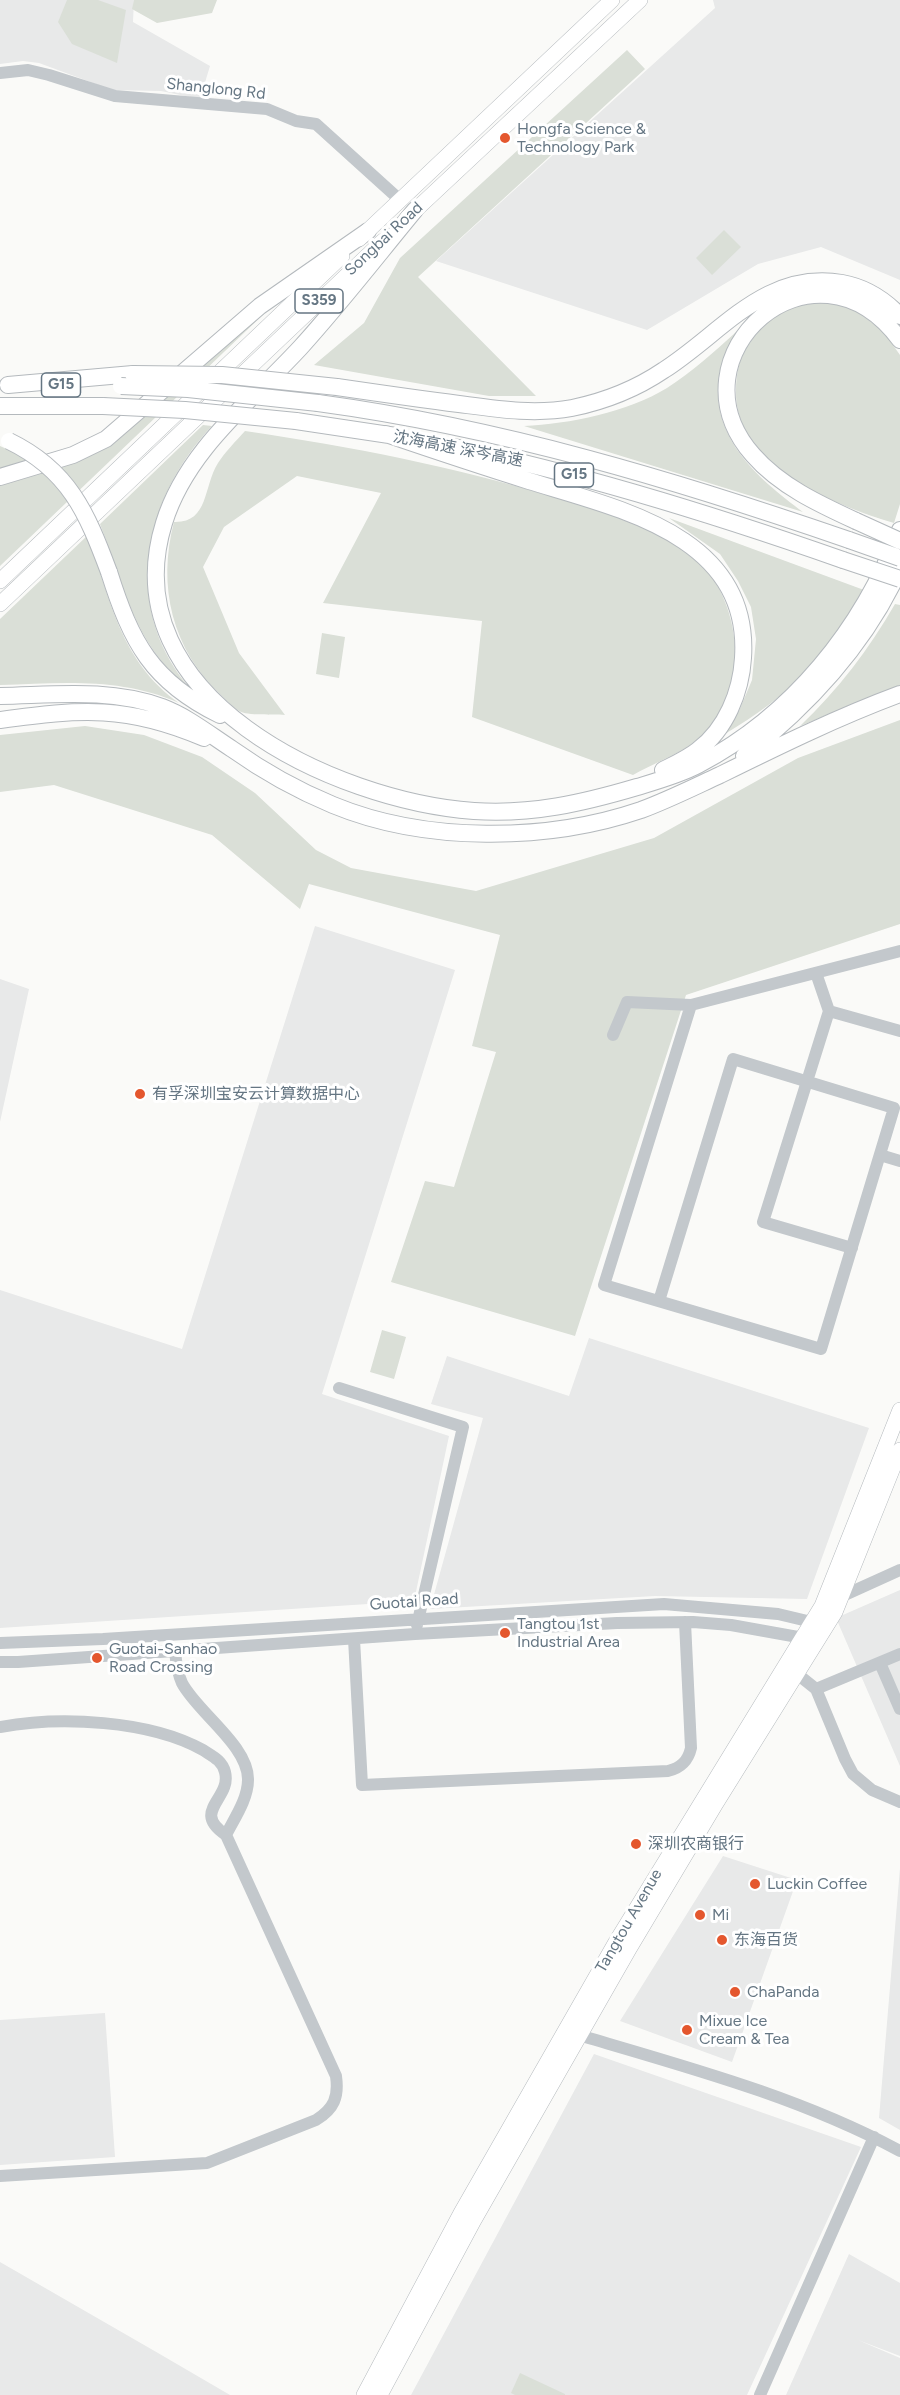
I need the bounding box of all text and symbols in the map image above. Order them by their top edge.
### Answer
street label: Shanglong Rd [165,74,267,104]
place label: Hongfa Science & Technology Park [517,119,646,157]
marker: Hongfa Science & Technology Park [498,131,512,145]
street label: Songbai Road [341,198,427,280]
road number: S359 [295,289,343,313]
road number: G15 [42,373,80,397]
street label: 沈海高速 深岑高速 [391,427,525,471]
road number: G15 [554,463,594,487]
place label: 有孚深圳宝安云计算数据中心 [152,1084,360,1104]
marker: 有孚深圳宝安云计算数据中心 [133,1087,147,1101]
street label: Guotai Road [369,1589,459,1615]
place label: Tangtou 1st Industrial Area [517,1614,620,1652]
marker: Tangtou 1st Industrial Area [498,1626,512,1640]
place label: Guotai-Sanhao Road Crossing [109,1639,217,1677]
marker: Guotai-Sanhao Road Crossing [90,1651,104,1665]
place label: 深圳农商银行 [648,1834,744,1854]
marker: 深圳农商银行 [629,1837,643,1851]
street label: Tangtou Avenue [592,1866,666,1976]
place label: Luckin Coffee [767,1874,867,1894]
marker: Luckin Coffee [748,1877,762,1891]
place label: Mi [712,1905,729,1925]
marker: Mi [693,1908,707,1922]
place label: 东海百货 [734,1930,798,1950]
marker: 东海百货 [715,1933,729,1947]
place label: ChaPanda [747,1982,819,2002]
marker: ChaPanda [728,1985,742,1999]
place label: Mixue Ice Cream & Tea [699,2011,789,2049]
marker: Mixue Ice Cream & Tea [680,2023,694,2037]

